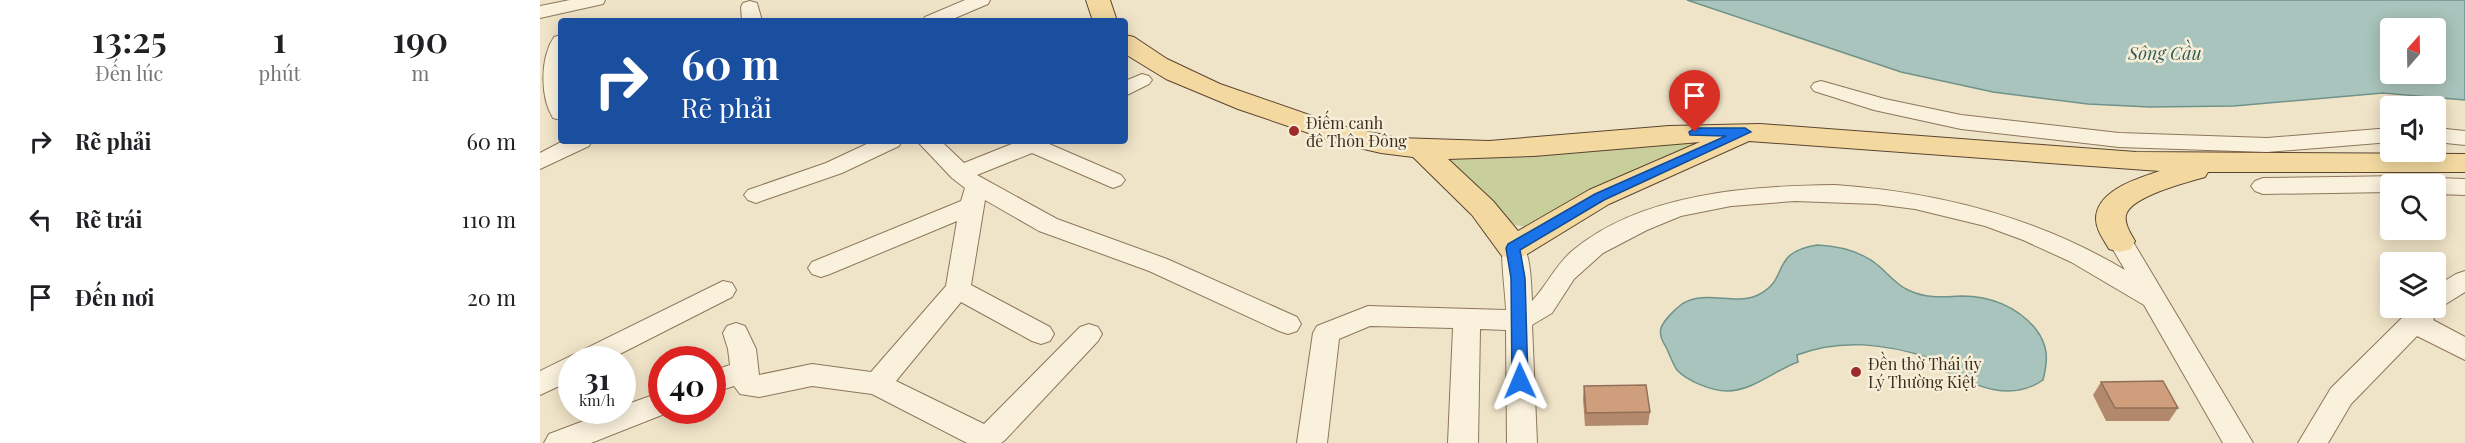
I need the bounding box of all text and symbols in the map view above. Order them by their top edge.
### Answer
text: 13:25 [92,14,167,62]
text: 1 [273,14,286,62]
text: 190 [392,14,448,62]
north arrow [2380,18,2446,84]
map controls [2380,18,2446,318]
text: 60 m [681,35,779,91]
water label: Sông Cầu [2127,39,2202,65]
icon: right [582,42,660,120]
text: Đến lúc [95,59,163,86]
text: phút [259,59,301,86]
text: m [411,59,429,86]
pin [1669,70,1720,132]
icon: arrive [1678,79,1711,112]
text: Rẽ phải [681,89,772,125]
button: sound [2380,96,2446,162]
place label: Điếm canh đê Thôn Đông [1306,110,1407,151]
marker: Điếm canh đê Thôn Đông [1287,124,1301,138]
icon: right [24,125,57,158]
text: Rẽ phải [75,126,151,156]
text: 60 m [466,126,516,156]
button: search [2380,174,2446,240]
icon: left [24,203,57,236]
text: Rẽ trái [75,204,143,234]
text: 110 m [462,204,516,234]
button: layers [2380,252,2446,318]
icon: arrive [24,281,57,314]
text: Đến nơi [75,282,154,312]
text: 20 m [467,282,516,312]
speed limit sign: 40 [648,346,726,424]
position arrow [1488,349,1552,413]
place label: Đền thờ Thái úy Lý Thường Kiệt [1868,351,1982,392]
text: 31 [584,358,610,398]
marker: Đền thờ Thái úy Lý Thường Kiệt [1849,365,1863,379]
text: km/h [579,390,615,410]

